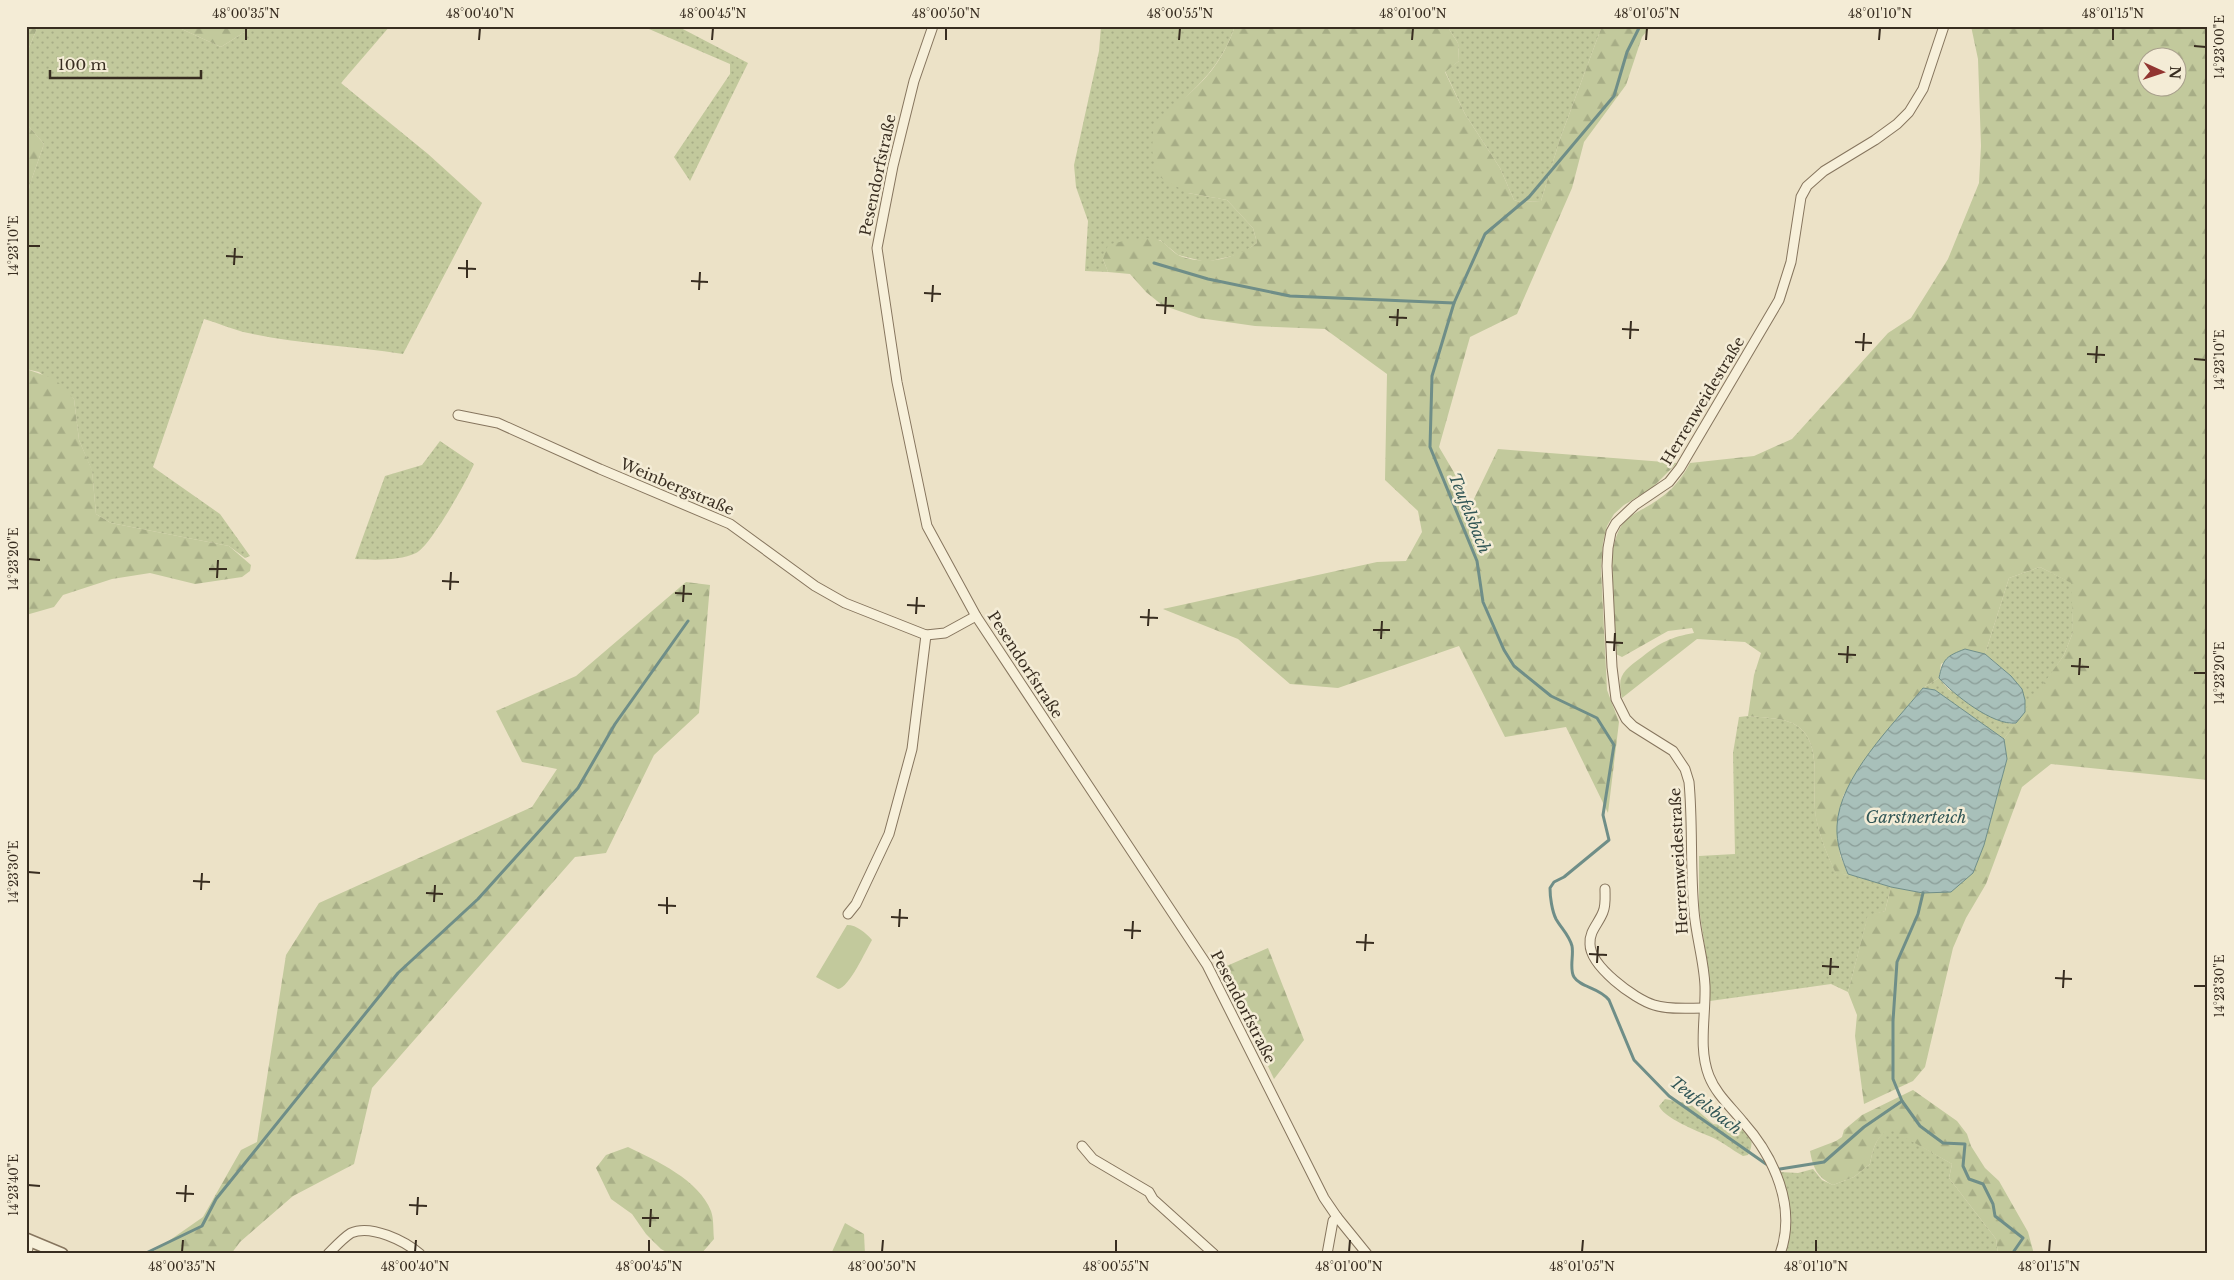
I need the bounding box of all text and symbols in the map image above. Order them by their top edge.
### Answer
text: 48°00'35"N [212,6,280,21]
text: 48°00'40"N [446,6,514,21]
text: 48°00'45"N [680,6,747,21]
text: 48°00'50"N [912,6,980,21]
text: 48°00'55"N [1147,6,1214,21]
text: 48°01'00"N [1379,6,1447,21]
text: 48°01'05"N [1614,6,1680,21]
text: 48°01'10"N [1848,6,1912,21]
text: 48°01'15"N [2082,6,2144,21]
text: 14°23'00"E [2212,15,2227,79]
scale bar [50,48,201,80]
north arrow [2136,48,2186,98]
text: 100 m [58,55,107,74]
text: N [2166,66,2184,80]
street label: Pesendorfstraße [855,112,900,238]
text: 14°23'10"E [6,215,21,276]
text: 14°23'10"E [2212,329,2227,390]
street label: Herrenweidestraße [1657,333,1748,468]
street label: Weinbergstraße [616,454,737,519]
water label: Teufelsbach [1445,470,1495,556]
text: 14°23'20"E [6,527,21,590]
street label: Pesendorfstraße [984,607,1067,722]
text: 14°23'20"E [2212,641,2227,704]
street label: Herrenweidestraße [1665,787,1692,935]
water label: Garstnerteich [1866,807,1966,827]
text: 14°23'30"E [6,840,21,903]
street label: Pesendorfstraße [1207,947,1280,1066]
text: 14°23'30"E [2212,954,2227,1017]
water label: Teufelsbach [1666,1071,1746,1139]
text: 14°23'40"E [6,1154,21,1216]
text: 48°00'35"N [148,1259,216,1274]
text: 48°00'40"N [381,1259,449,1274]
text: 48°00'45"N [616,1259,683,1274]
text: 48°00'50"N [848,1259,916,1274]
text: 48°00'55"N [1083,1259,1150,1274]
text: 48°01'00"N [1315,1259,1383,1274]
text: 48°01'05"N [1549,1259,1615,1274]
text: 48°01'10"N [1784,1259,1848,1274]
text: 48°01'15"N [2018,1259,2080,1274]

